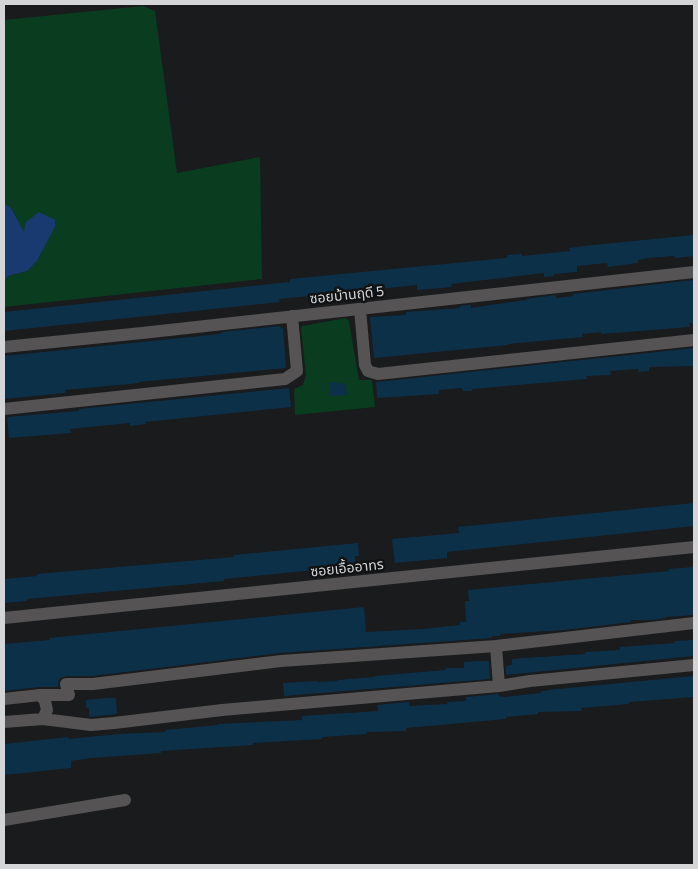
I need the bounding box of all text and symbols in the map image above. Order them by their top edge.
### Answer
street label: ซอยบ้านฤดี 5 [309,283,385,307]
street label: ซอยเอื้ออาทร [310,556,384,580]

